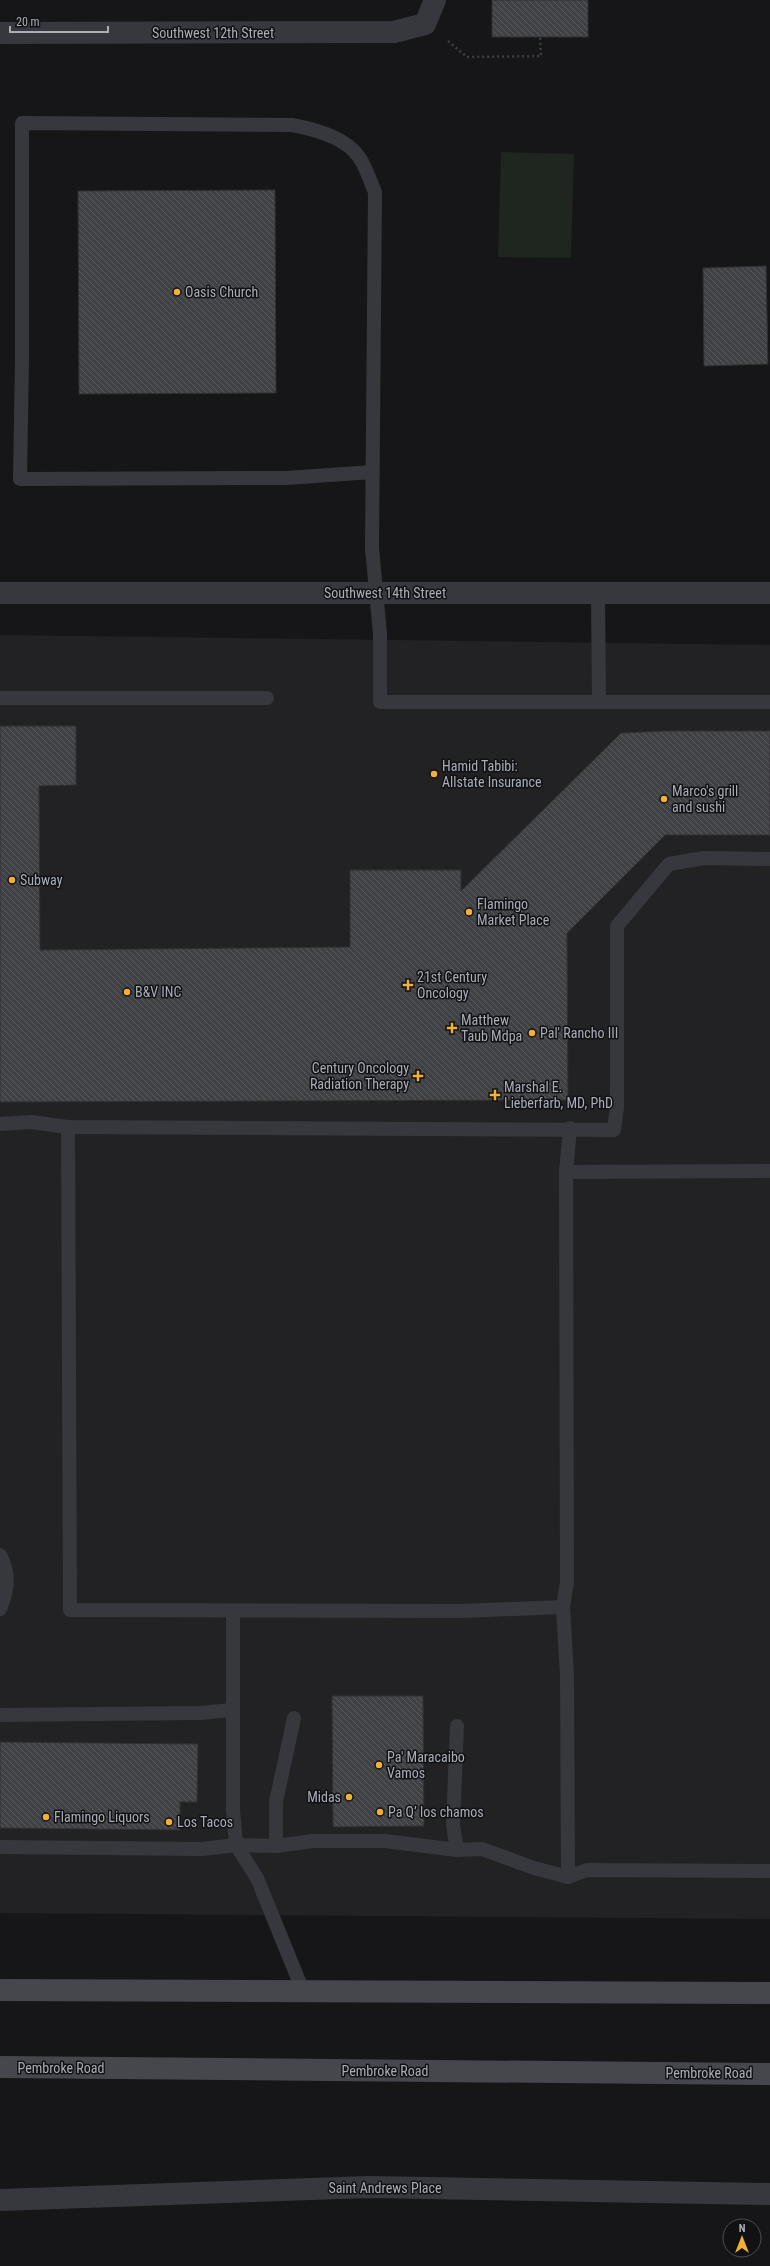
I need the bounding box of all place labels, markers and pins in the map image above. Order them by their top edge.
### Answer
place label: Oasis Church [185,284,258,300]
marker: Oasis Church [172,287,182,297]
place label: Hamid Tabibi: Allstate Insurance [442,758,542,790]
marker: Hamid Tabibi: Allstate Insurance [429,769,439,779]
place label: Marco's grill and sushi [672,783,738,815]
marker: Marco's grill and sushi [659,794,669,804]
place label: Subway [20,872,63,888]
marker: Subway [7,875,17,885]
place label: Flamingo Market Place [477,896,550,928]
marker: Flamingo Market Place [464,907,474,917]
place label: 21st Century Oncology [417,969,487,1001]
marker: 21st Century Oncology [402,979,414,991]
place label: B&V INC [135,984,181,1000]
marker: B&V INC [122,987,132,997]
place label: Matthew Taub Mdpa [461,1012,522,1044]
marker: Matthew Taub Mdpa [446,1022,458,1034]
place label: Pal' Rancho III [540,1025,618,1041]
marker: Pal' Rancho III [527,1028,537,1038]
place label: Century Oncology Radiation Therapy [310,1060,409,1092]
marker: Century Oncology Radiation Therapy [412,1070,424,1082]
place label: Marshal E. Lieberfarb, MD, PhD [504,1079,613,1111]
marker: Marshal E. Lieberfarb, MD, PhD [489,1089,501,1101]
place label: Pa' Maracaibo Vamos [387,1749,465,1781]
marker: Pa' Maracaibo Vamos [374,1760,384,1770]
place label: Midas [307,1789,341,1805]
marker: Midas [344,1792,354,1802]
place label: Pa Q’ los chamos [388,1804,484,1820]
marker: Pa Q’ los chamos [375,1807,385,1817]
place label: Flamingo Liquors [54,1809,150,1825]
marker: Flamingo Liquors [41,1812,51,1822]
place label: Los Tacos [177,1814,233,1830]
marker: Los Tacos [164,1817,174,1827]

